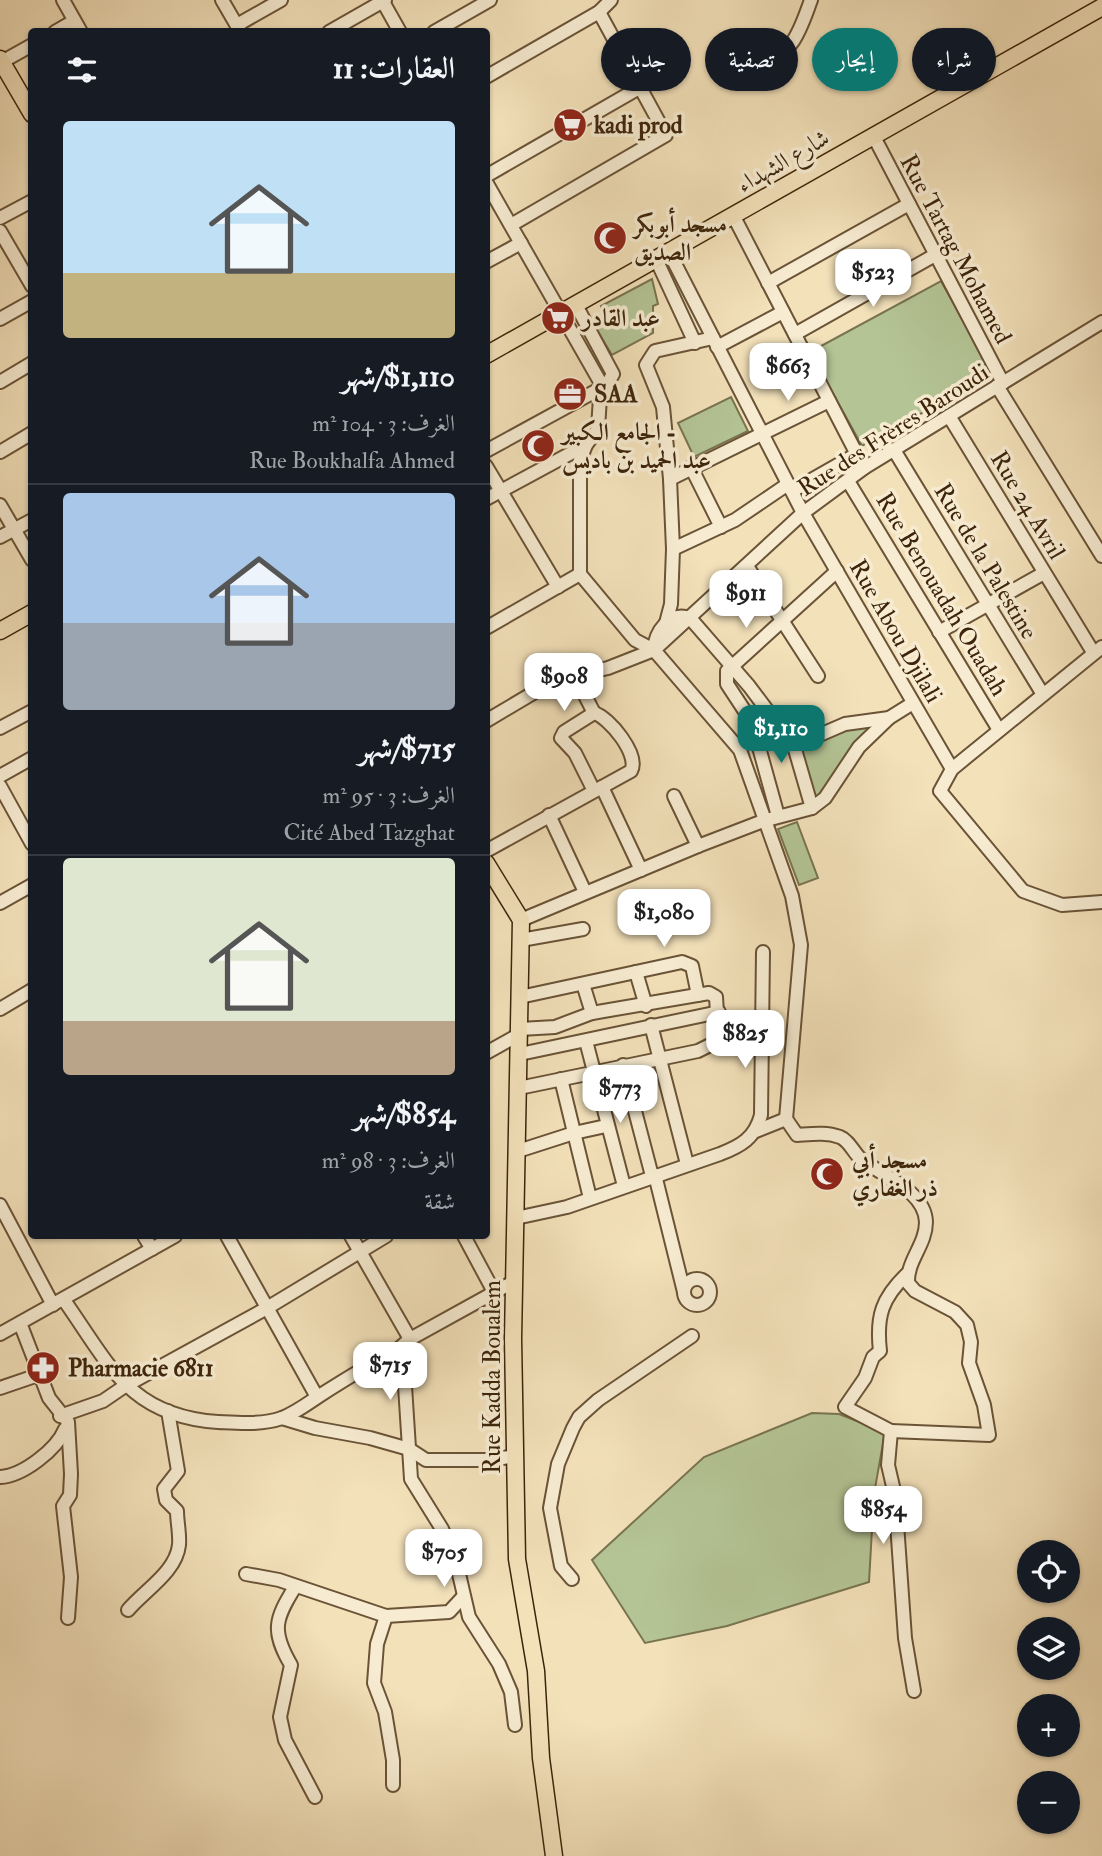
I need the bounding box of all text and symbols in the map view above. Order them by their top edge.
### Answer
chip: جديد [601,28,691,91]
chip: تصفية [705,28,798,91]
chip: إيجار [812,28,898,91]
chip: شراء [912,28,996,91]
text: العقارات: 11 [333,50,455,87]
icon: filters [63,51,101,89]
supermarket icon: kadi prod [551,106,589,144]
place label: kadi prod [593,110,683,141]
street label: شارع الشهداء [731,123,837,204]
street label: Rue Tartag Mohamed [893,149,1019,349]
icon: home [196,166,322,292]
place label: مسجد أبوبكر الصديق [631,207,727,268]
mosque icon: مسجد أبوبكر الصديق [591,219,629,257]
pin: $523 [832,250,914,309]
text: $523 [851,257,895,286]
supermarket icon: عبد القادر [539,299,577,337]
place label: عبد القادر [579,303,660,334]
pin: $663 [747,344,829,403]
text: $663 [765,351,811,380]
street label: Rue des Frères Baroudi [792,357,995,504]
text: $1,110/شهر [341,358,455,395]
office icon: SAA [551,375,589,413]
place label: SAA [594,379,639,410]
text: الغرف: 3 · 104 m² [312,409,455,438]
place label: الجامع الكبير - عبد الحميد بن باديس [559,417,711,476]
mosque icon: الجامع الكبير - عبد الحميد بن باديس [519,427,557,465]
street label: Rue 24 Avril [983,445,1072,565]
text: Rue Boukhalfa Ahmed [249,446,455,475]
street label: Rue de la Palestine [927,478,1044,645]
street label: Rue Benouadah Ouadah [869,487,1015,702]
icon: home [196,538,322,664]
street label: Rue Abou Djilali [842,554,949,709]
pin: $911 [705,570,787,630]
text: $911 [725,578,767,607]
pin: $908 [523,654,605,713]
text: $908 [540,661,588,690]
pin: $1,110 [724,706,838,765]
text: $1,110 [754,713,808,742]
text: $715/شهر [358,730,455,767]
text: الغرف: 3 · 95 m² [322,781,455,810]
text: Cité Abed Tazghat [283,818,455,847]
pin: $1,080 [607,890,721,949]
text: $1,080 [633,897,695,926]
icon: home [196,903,322,1029]
pin: $825 [704,1010,786,1070]
text: $825 [722,1018,768,1047]
pin: $773 [579,1066,661,1125]
text: $773 [599,1073,641,1102]
text: $854/شهر [353,1095,455,1132]
place label: مسجد أبي ذر الغفاري [851,1143,938,1207]
text: الغرف: 3 · 98 m² [322,1146,455,1175]
mosque icon: مسجد أبي ذر الغفاري [808,1155,846,1193]
text: شقة [425,1187,455,1216]
street label: Rue Kadda Boualem [477,1280,508,1474]
pin: $715 [349,1342,431,1402]
pharmacy icon: Pharmacie 6811 [24,1349,62,1387]
text: $715 [369,1350,411,1379]
place label: Pharmacie 6811 [68,1353,213,1384]
pin: $854 [842,1486,924,1546]
text: $854 [860,1494,906,1523]
pin: $705 [403,1530,485,1589]
text: $705 [421,1537,467,1566]
map controls [1017,1540,1080,1834]
button: locate [1017,1540,1080,1603]
button: layers [1017,1617,1080,1680]
button: + [1017,1694,1080,1757]
button: − [1017,1771,1080,1834]

